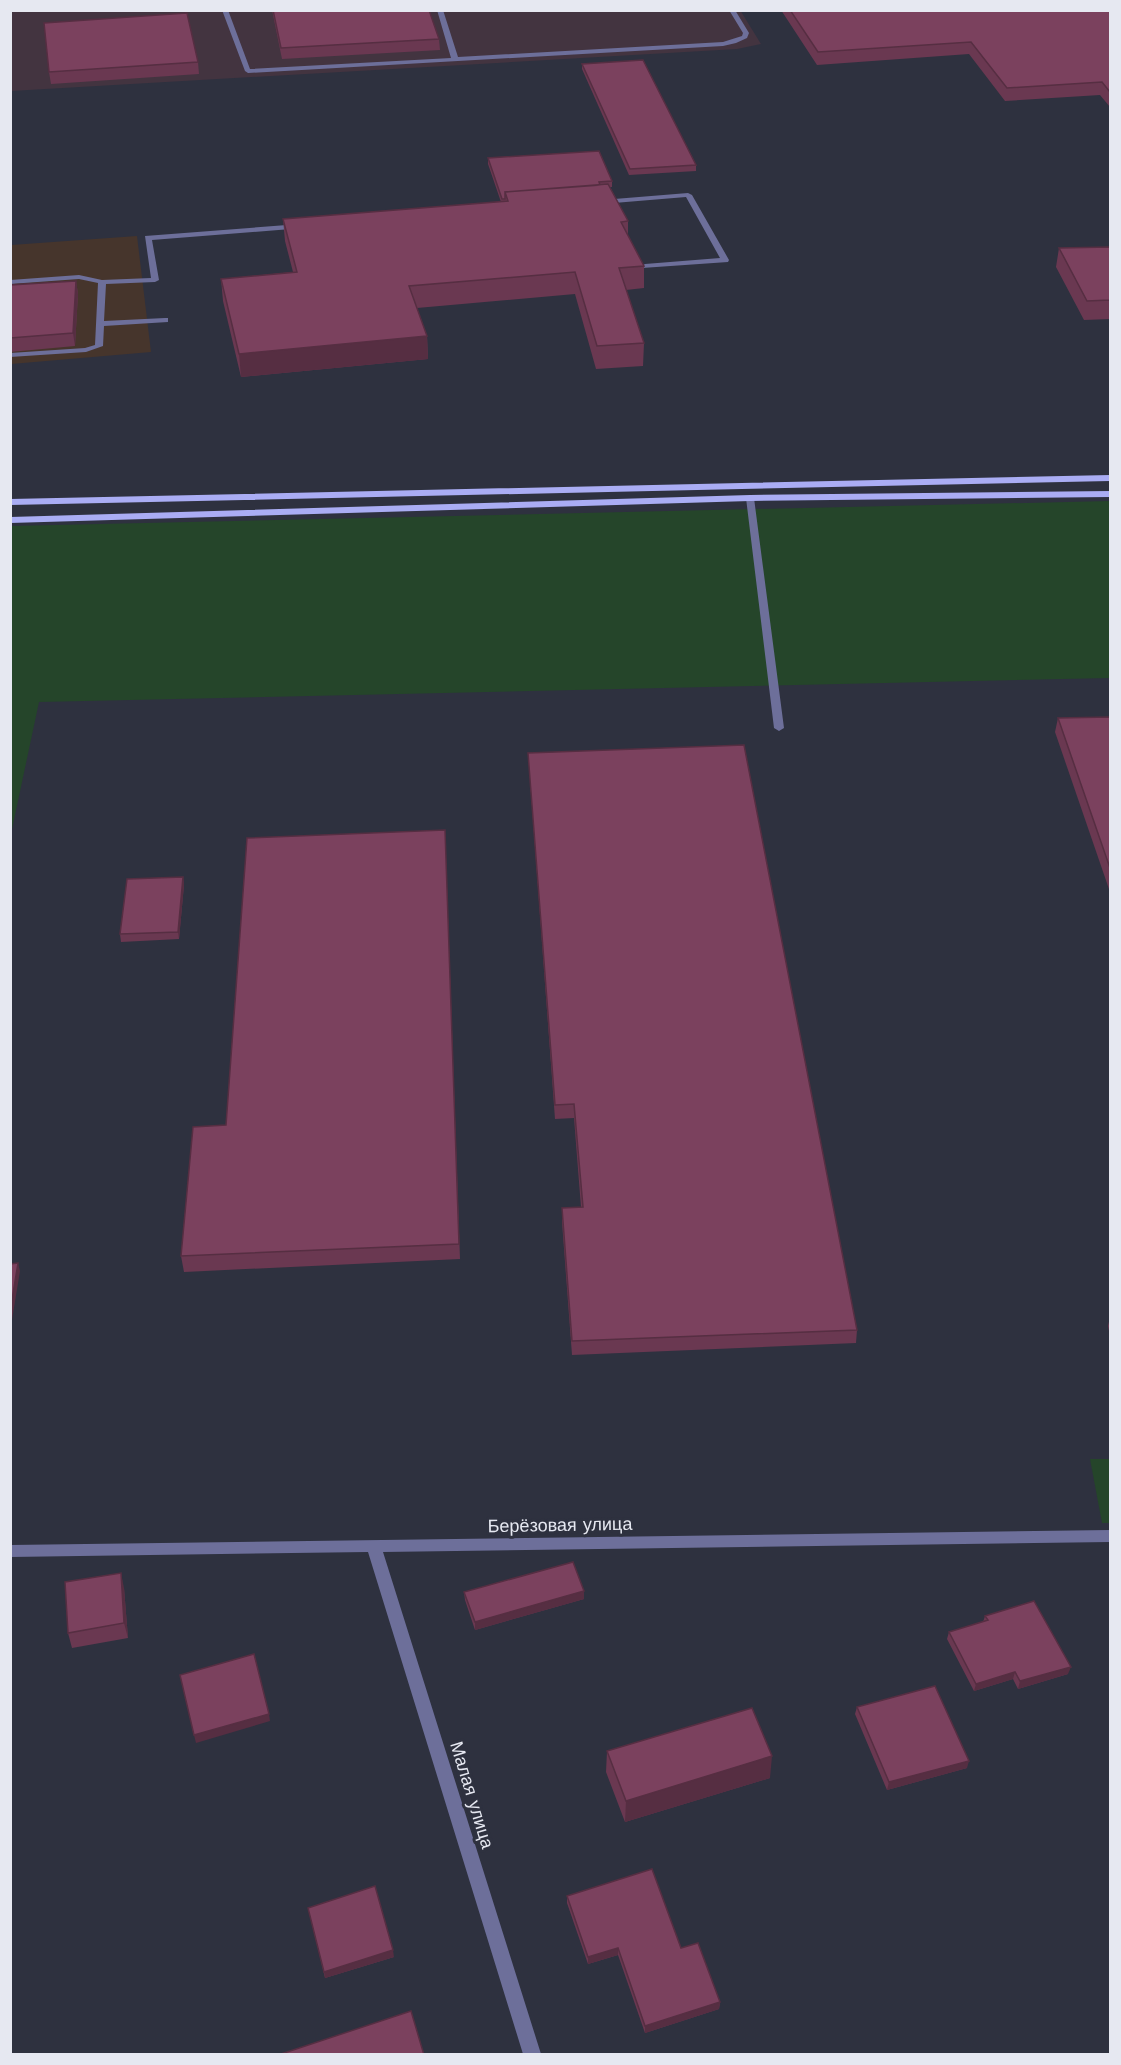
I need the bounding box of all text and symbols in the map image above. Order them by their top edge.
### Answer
street label: Берёзовая улица [487,1513,633,1536]
street label: Малая улица [446,1739,499,1852]

